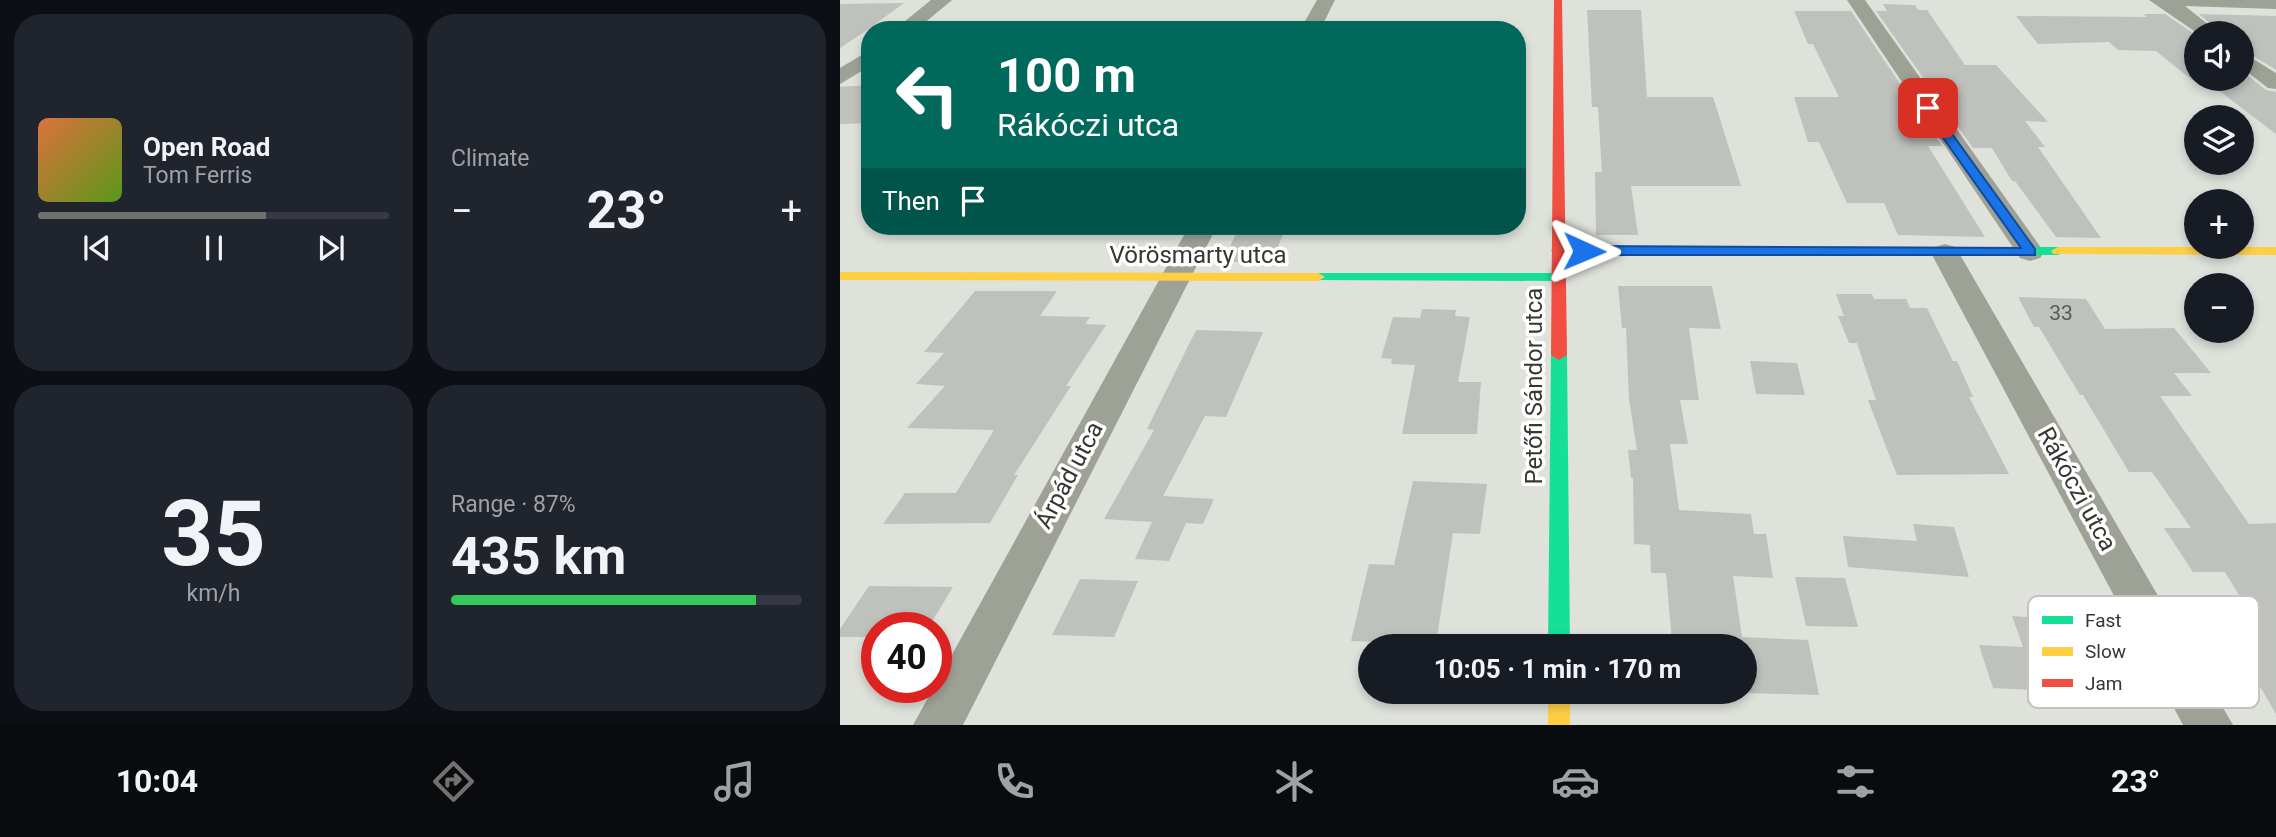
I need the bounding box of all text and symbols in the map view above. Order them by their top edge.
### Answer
map controls [2184,21,2254,343]
button: sound [2184,21,2254,91]
text: 100 m [997,47,1136,104]
icon: left [882,49,973,140]
pin [1898,78,1958,138]
icon: arrive [1909,89,1947,127]
button: layers [2184,105,2254,175]
text: Rákóczi utca [997,106,1179,144]
text: Open Road [143,132,271,162]
text: Climate [451,145,530,172]
text: Tom Ferris [143,162,252,189]
text: 23° [587,180,667,241]
icon: arrive [954,182,992,220]
text: Then [882,186,940,216]
text: − [451,189,473,233]
text: + [780,189,802,233]
button: + [2184,189,2254,259]
position arrow [1547,214,1621,288]
icon: previous [78,229,116,267]
icon: pause [195,229,233,267]
icon: next [312,229,350,267]
street label: Vörösmarty utca [1109,241,1287,269]
button: − [2184,273,2254,343]
street label: Petőfi Sándor utca [1520,288,1548,484]
house number: 33 [2049,301,2073,325]
street label: Árpád utca [1029,417,1109,533]
street label: Rákóczi utca [2032,422,2122,556]
text: 35 [161,481,266,587]
text: Range · 87% [451,491,576,518]
text: 435 km [451,526,626,587]
text: km/h [187,580,241,607]
legend [2028,596,2259,708]
text: Fast [2085,609,2122,632]
speed limit sign: 40 [861,612,952,703]
text: Slow [2085,640,2126,663]
text: 10:05 · 1 min · 170 m [1434,654,1681,684]
text: Jam [2085,672,2122,695]
icon: directions [429,757,478,806]
icon: music [710,757,759,806]
icon: phone [990,757,1039,806]
icon: climate [1270,757,1319,806]
icon: car [1551,757,1600,806]
icon: filters [1831,757,1880,806]
text: 10:04 [116,762,198,800]
text: 23° [2111,762,2160,800]

